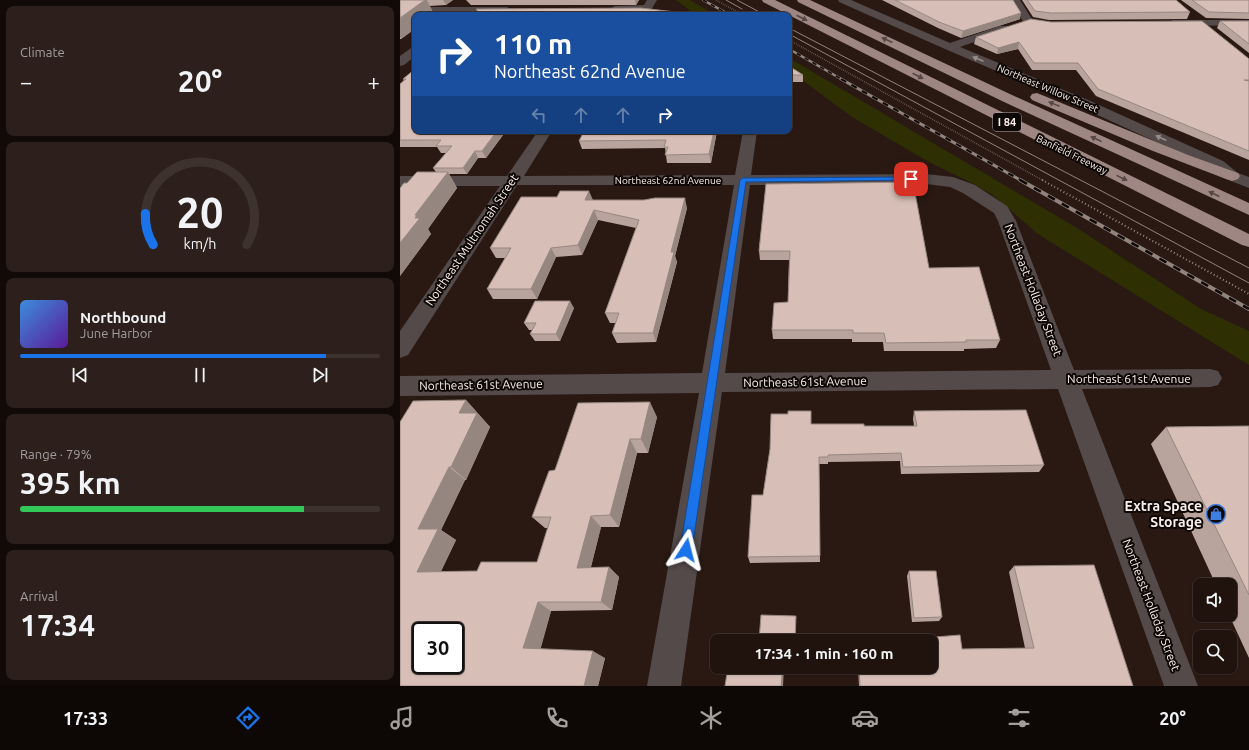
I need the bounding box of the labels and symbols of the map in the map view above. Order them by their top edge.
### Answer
one-way arrow [796,14,808,21]
one-way arrow [882,37,893,43]
one-way arrow [972,56,983,62]
street label: Northeast Willow Street [996,62,1100,115]
one-way arrow [912,73,924,80]
one-way arrow [1047,100,1059,106]
road number: I 84 [993,113,1021,131]
street label: Banfield Freeway [1035,133,1109,176]
one-way arrow [1156,135,1167,141]
one-way arrow [1090,136,1101,142]
pin [894,162,928,196]
street label: Northeast Multnomah Street [423,171,521,308]
street label: Northeast 62nd Avenue [615,175,721,186]
one-way arrow [1116,175,1128,181]
one-way arrow [1208,191,1219,197]
street label: Northeast Holladay Street [1002,222,1065,358]
street label: Northeast 61st Avenue [1067,372,1191,385]
street label: Northeast 61st Avenue [743,374,867,389]
street label: Northeast 61st Avenue [419,377,543,392]
place label: Extra Space Storage [1125,498,1202,530]
shop icon: Extra Space Storage [1205,503,1227,525]
position arrow [665,529,707,571]
street label: Northeast Holladay Street [1120,537,1183,673]
speed limit sign: 30 [412,622,464,674]

